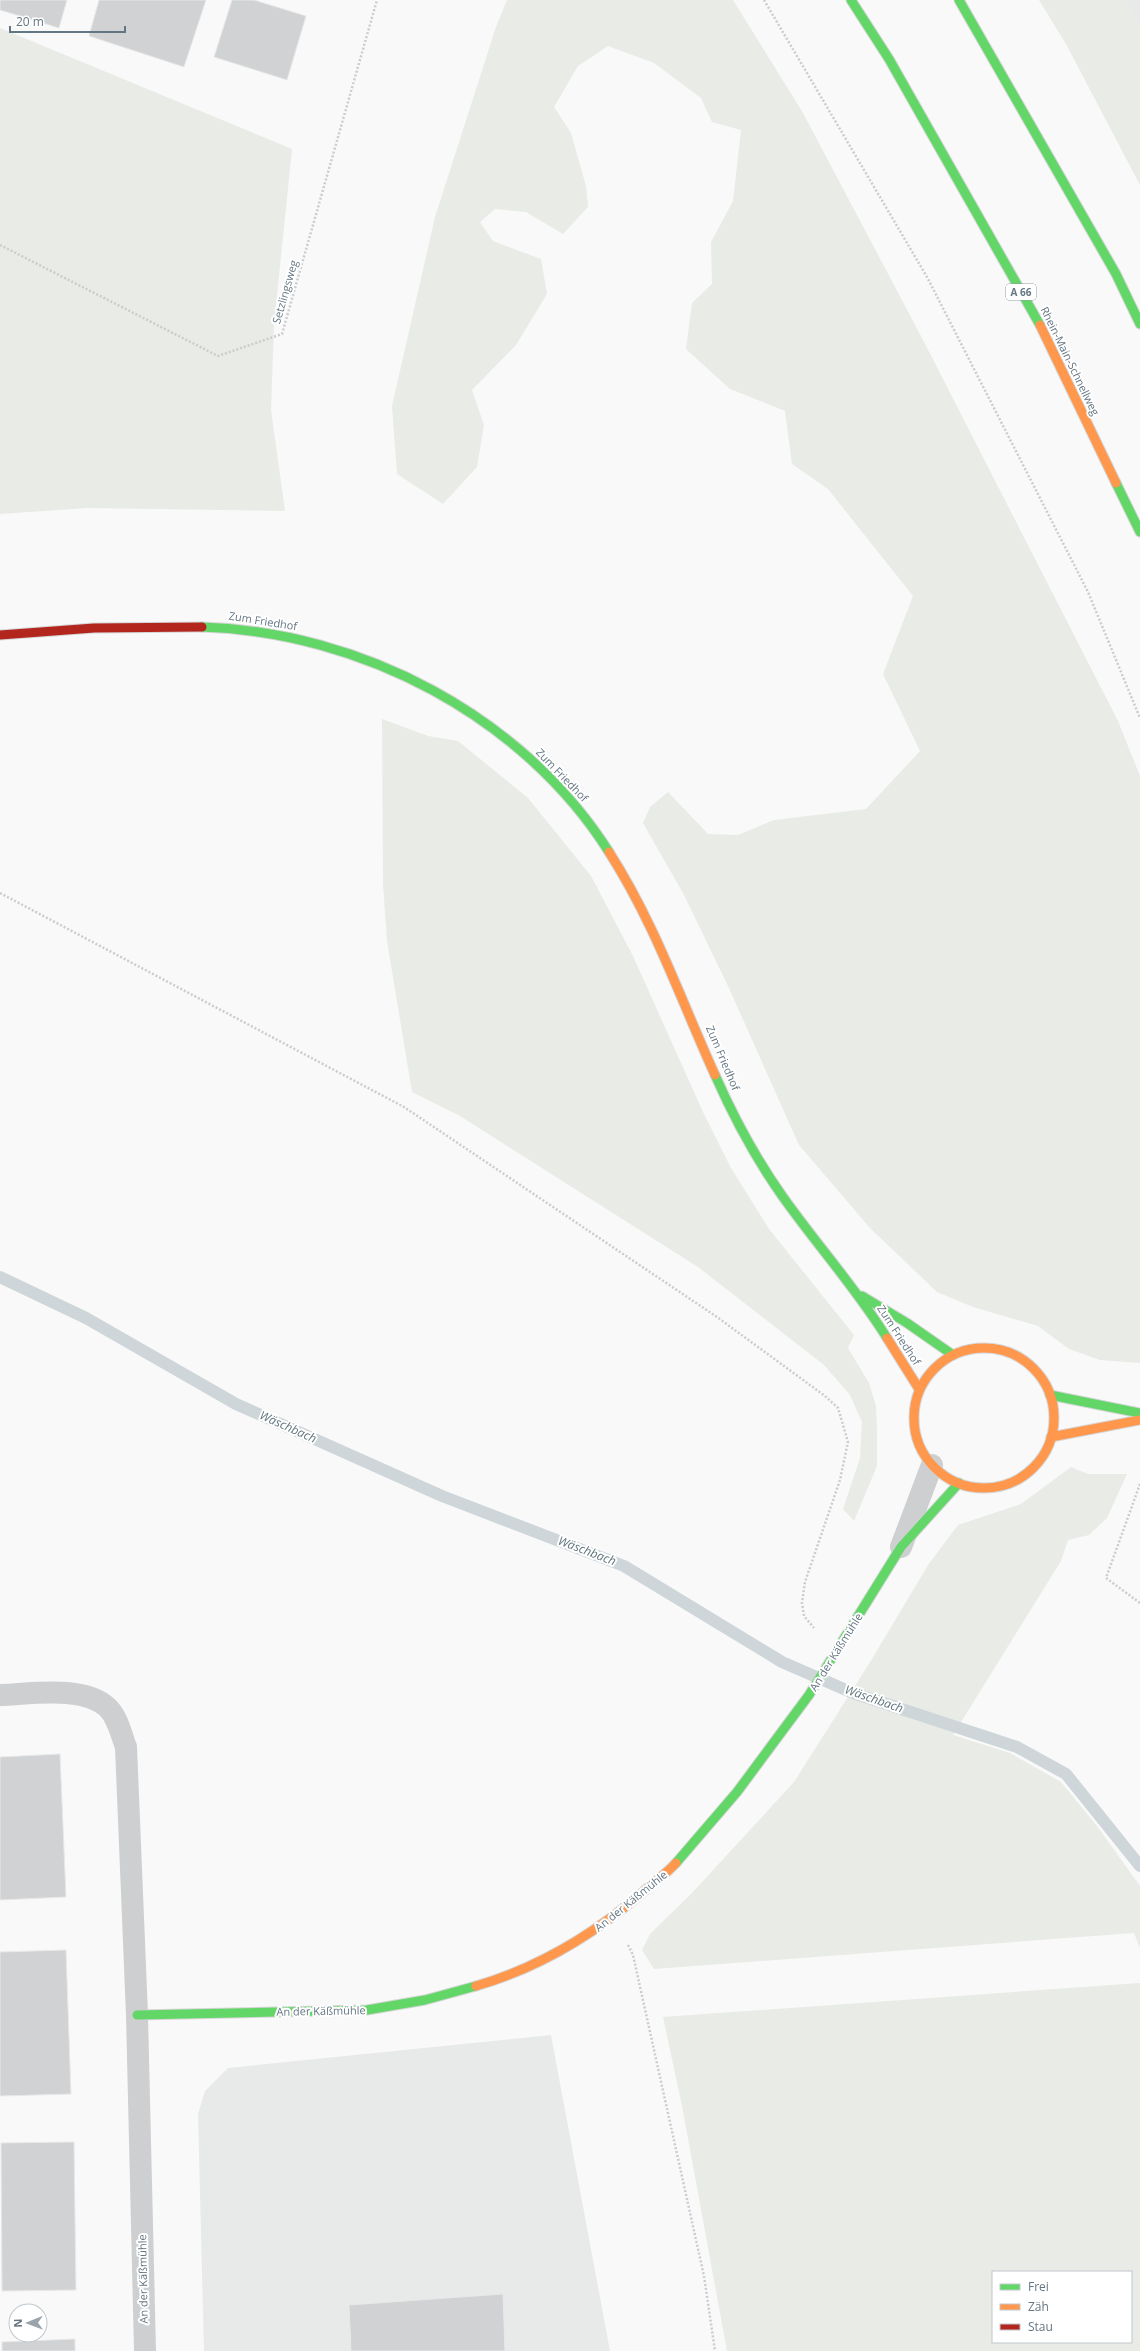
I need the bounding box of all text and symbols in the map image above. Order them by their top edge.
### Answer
scale bar [10,8,125,34]
text: 20 m [16,13,44,30]
street label: Setzlingsweg [268,258,301,325]
road number: A 66 [1006,284,1036,300]
street label: Rhein-Main-Schnellweg [1038,304,1103,418]
street label: Zum Friedhof [228,608,300,634]
street label: Zum Friedhof [533,745,593,806]
street label: Zum Friedhof [703,1023,744,1094]
street label: Zum Friedhof [874,1302,925,1369]
water label: Wäschbach [257,1406,319,1447]
water label: Wäschbach [556,1532,619,1569]
street label: An der Käßmühle [806,1610,866,1694]
water label: Wäschbach [843,1681,906,1716]
street label: An der Käßmühle [591,1867,670,1934]
street label: An der Käßmühle [276,2002,366,2019]
street label: An der Käßmühle [134,2234,151,2324]
legend [992,2271,1132,2343]
text: Frei [1028,2278,1049,2295]
text: Zäh [1028,2298,1049,2315]
north arrow [8,2303,48,2343]
text: Stau [1028,2318,1053,2335]
text: N [10,2319,25,2328]

